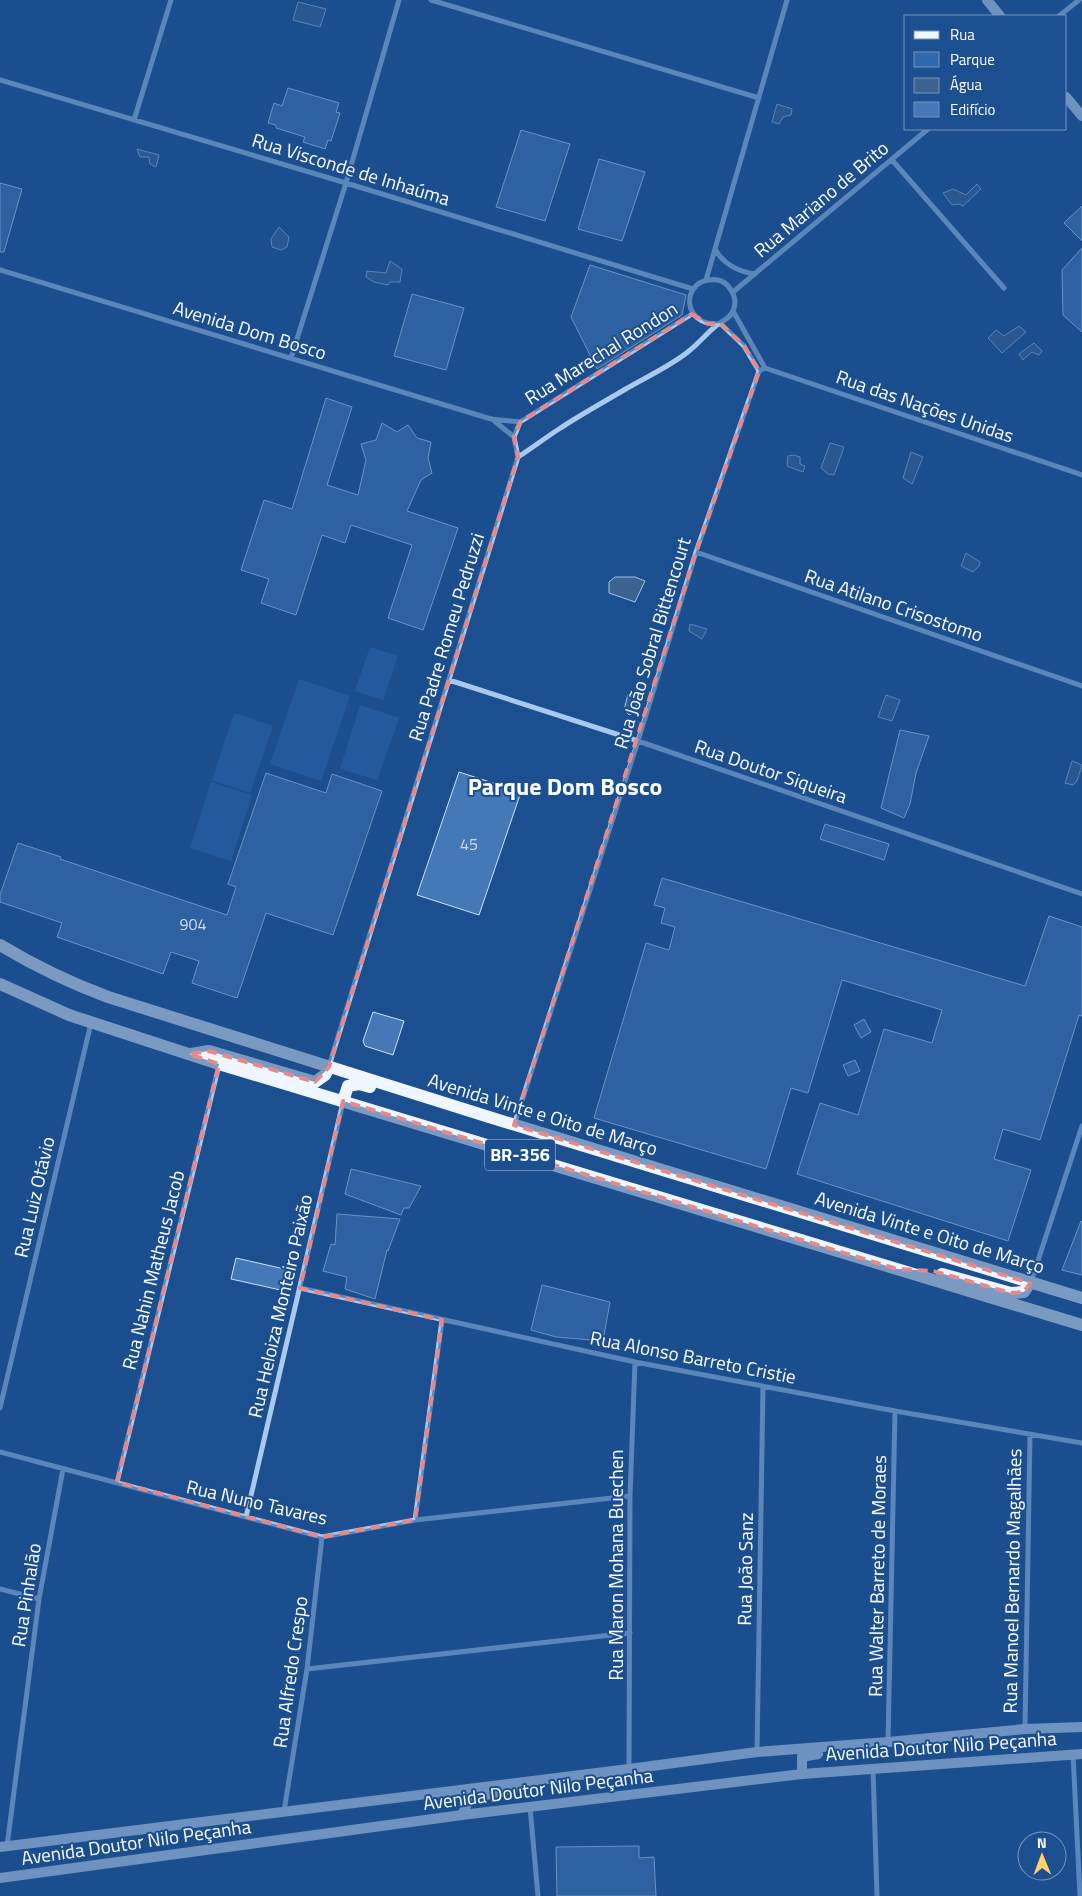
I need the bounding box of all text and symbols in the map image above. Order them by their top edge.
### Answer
legend [904,15,1067,130]
text: Rua [950,23,975,46]
text: Parque [950,48,995,71]
text: Água [950,73,982,96]
text: Edifício [950,98,995,121]
street label: Rua Visconde de Inhaúma [249,125,454,213]
street label: Rua Mariano de Brito [747,133,895,264]
street label: Avenida Dom Bosco [170,292,330,367]
street label: Rua Marechal Rondon [519,294,683,411]
street label: Rua das Nações Unidas [832,362,1018,450]
street label: Rua Padre Romeu Pedruzzi [400,529,491,745]
street label: Rua João Sobral Bittencourt [605,533,698,752]
street label: Rua Atilano Crisostomo [801,560,987,649]
street label: Rua Doutor Siqueira [691,731,852,810]
district label: Parque Dom Bosco [468,768,662,804]
house number: 45 [460,832,478,856]
house number: 904 [180,912,206,936]
street label: Avenida Vinte e Oito de Março [425,1065,662,1162]
street label: Rua Luiz Otávio [5,1133,62,1260]
road number: BR-356 [485,1140,555,1170]
street label: Rua Nahin Matheus Jacob [114,1167,191,1373]
street label: Avenida Vinte e Oito de Março [812,1183,1049,1280]
street label: Rua Heloiza Monteiro Paixão [240,1191,319,1421]
street label: Rua Alonso Barreto Cristie [588,1322,799,1391]
street label: Rua Manoel Bernardo Magalhães [995,1448,1028,1714]
street label: Rua Maron Mohana Buechen [601,1450,630,1680]
street label: Rua Walter Barreto de Moraes [860,1455,893,1697]
street label: Rua Nuno Tavares [184,1471,331,1532]
street label: Rua João Sanz [729,1512,760,1626]
street label: Rua Pinhalão [3,1541,48,1649]
street label: Rua Alfredo Crespo [265,1594,314,1750]
street label: Avenida Doutor Nilo Peçanha [824,1723,1058,1768]
street label: Avenida Doutor Nilo Peçanha [421,1760,655,1817]
street label: Avenida Doutor Nilo Peçanha [19,1811,253,1872]
north arrow [1017,1831,1067,1881]
text: N [1037,1832,1047,1853]

